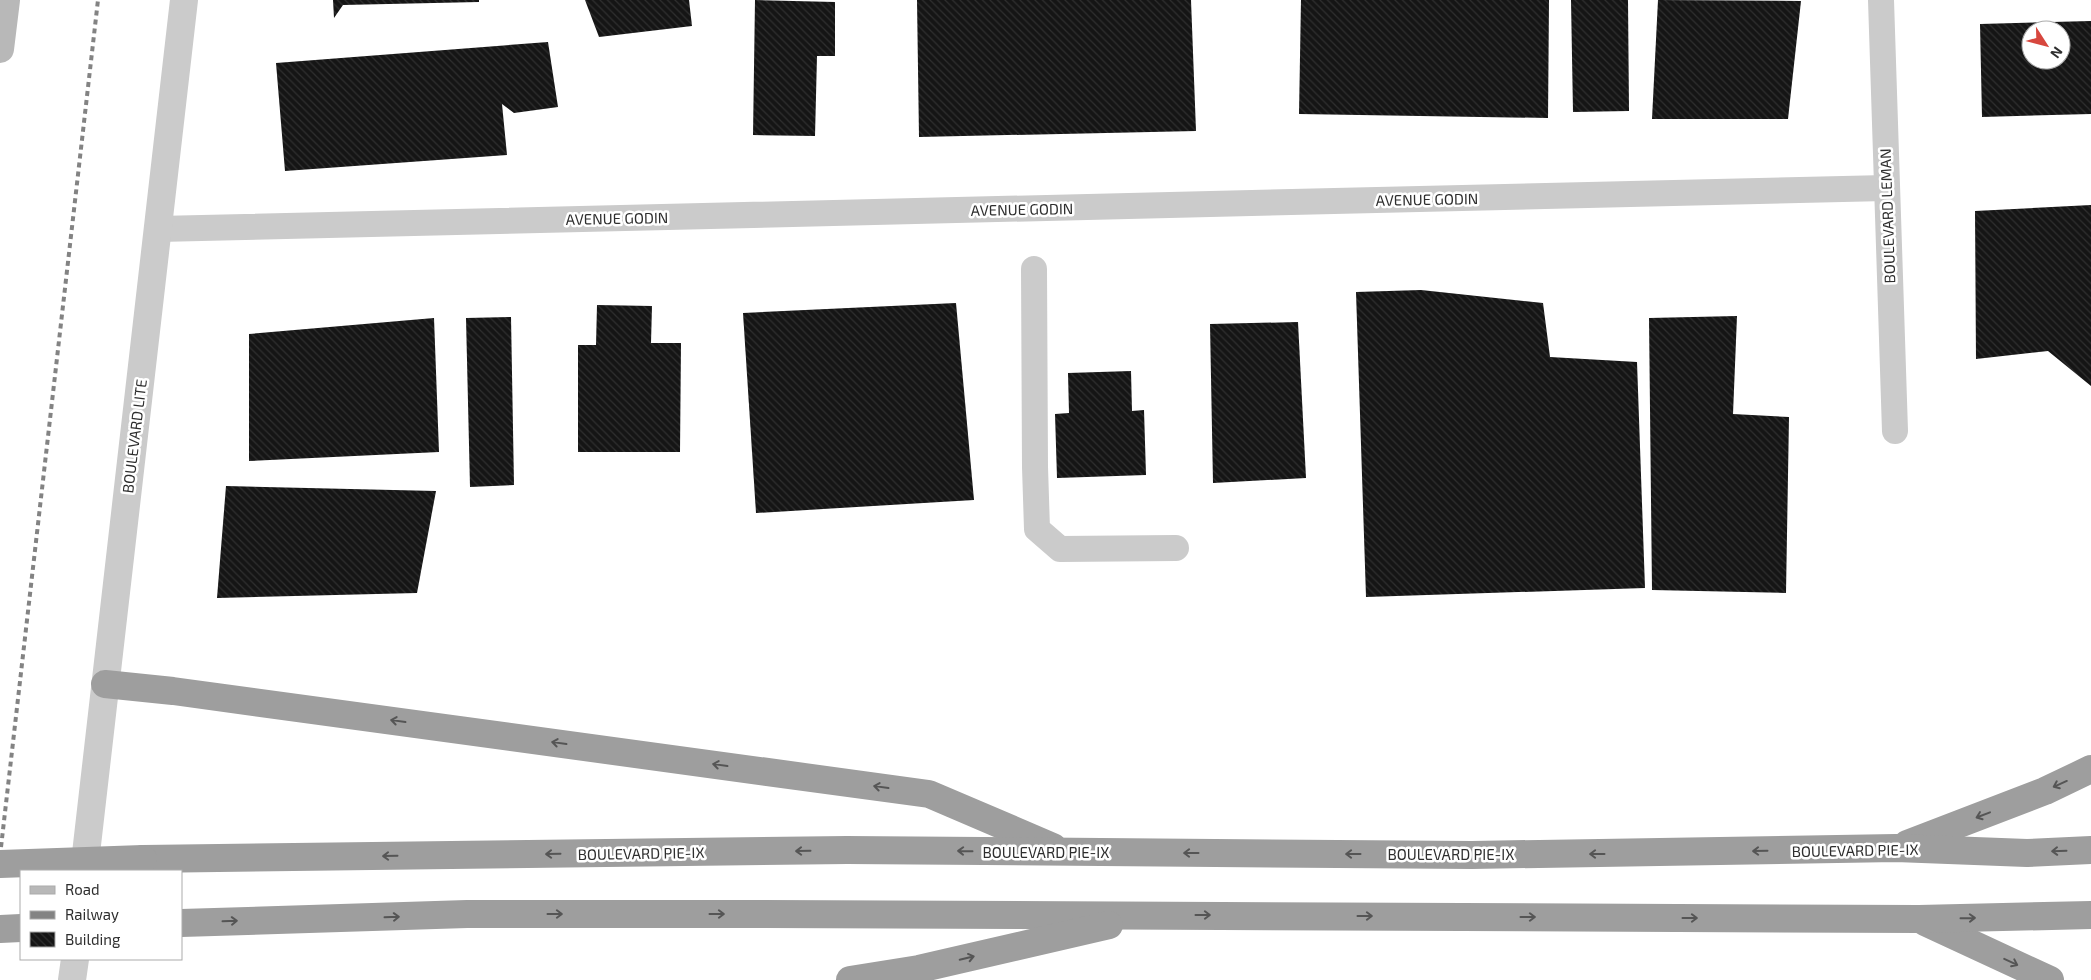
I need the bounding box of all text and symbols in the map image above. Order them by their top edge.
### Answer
north arrow [2021,20,2071,70]
text: N [2047,44,2067,62]
street label: BOULEVARD LEMAN [1876,148,1898,284]
street label: AVENUE GODIN [1376,189,1478,209]
street label: AVENUE GODIN [971,199,1073,219]
street label: AVENUE GODIN [566,208,668,228]
street label: BOULEVARD LITE [118,378,150,494]
one-way arrow [390,716,406,726]
one-way arrow [551,738,567,748]
one-way arrow [712,760,728,770]
one-way arrow [2053,780,2068,789]
one-way arrow [873,782,889,792]
one-way arrow [1976,811,1991,820]
street label: BOULEVARD PIE-IX [1791,840,1919,860]
street label: BOULEVARD PIE-IX [577,843,705,863]
street label: BOULEVARD PIE-IX [983,843,1109,861]
street label: BOULEVARD PIE-IX [1388,845,1514,863]
one-way arrow [795,846,811,855]
one-way arrow [957,846,974,856]
one-way arrow [1752,846,1768,856]
one-way arrow [2051,847,2067,856]
one-way arrow [1183,848,1200,858]
one-way arrow [545,849,561,859]
one-way arrow [1346,849,1362,859]
one-way arrow [1589,849,1606,859]
one-way arrow [382,851,398,861]
legend [20,870,182,960]
text: Road [65,880,100,898]
text: Railway [65,905,119,923]
one-way arrow [546,909,563,919]
one-way arrow [709,909,725,919]
one-way arrow [1194,910,1211,920]
one-way arrow [1357,911,1373,921]
one-way arrow [384,912,400,921]
one-way arrow [1520,912,1536,922]
one-way arrow [1682,913,1698,923]
one-way arrow [1959,913,1975,923]
one-way arrow [222,916,238,926]
text: Building [65,930,121,948]
one-way arrow [958,953,974,962]
one-way arrow [2003,957,2018,967]

